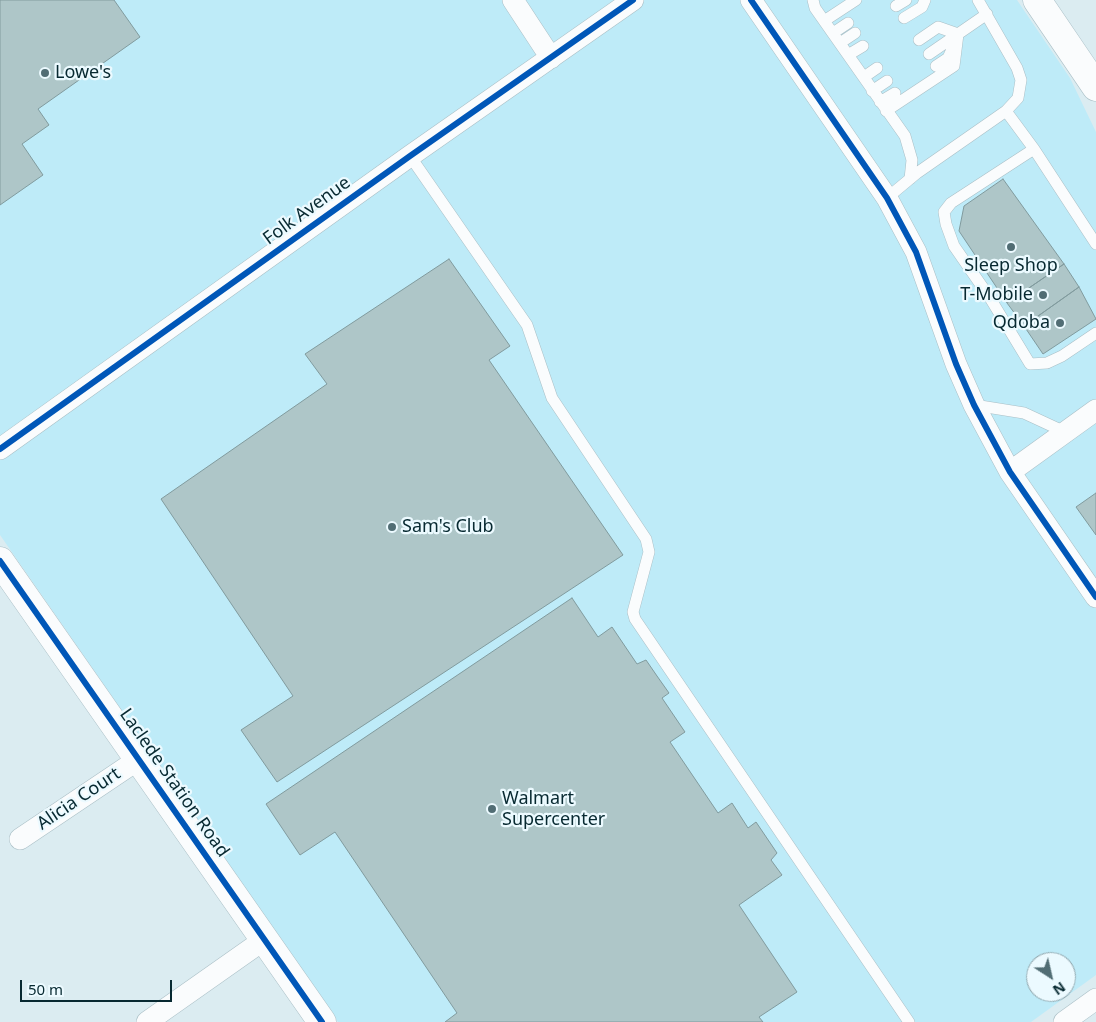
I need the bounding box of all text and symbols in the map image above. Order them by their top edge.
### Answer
place label: Lowe's [55,62,111,84]
marker: Lowe's [39,67,51,79]
street label: Folk Avenue [259,172,355,250]
marker: Sleep Shop [1005,241,1017,253]
place label: Sleep Shop [964,255,1058,277]
place label: T-Mobile [960,284,1033,306]
marker: T-Mobile [1037,289,1049,301]
place label: Qdoba [993,312,1050,334]
marker: Qdoba [1054,317,1066,329]
place label: Sam's Club [402,516,494,538]
marker: Sam's Club [386,521,398,533]
street label: Laclede Station Road [115,705,233,861]
street label: Alicia Court [33,763,125,835]
place label: Walmart Supercenter [502,788,605,831]
marker: Walmart Supercenter [486,803,498,815]
north arrow [1026,952,1076,1002]
scale bar [22,970,175,1002]
text: N [1049,978,1069,1000]
text: 50 m [28,979,63,999]

